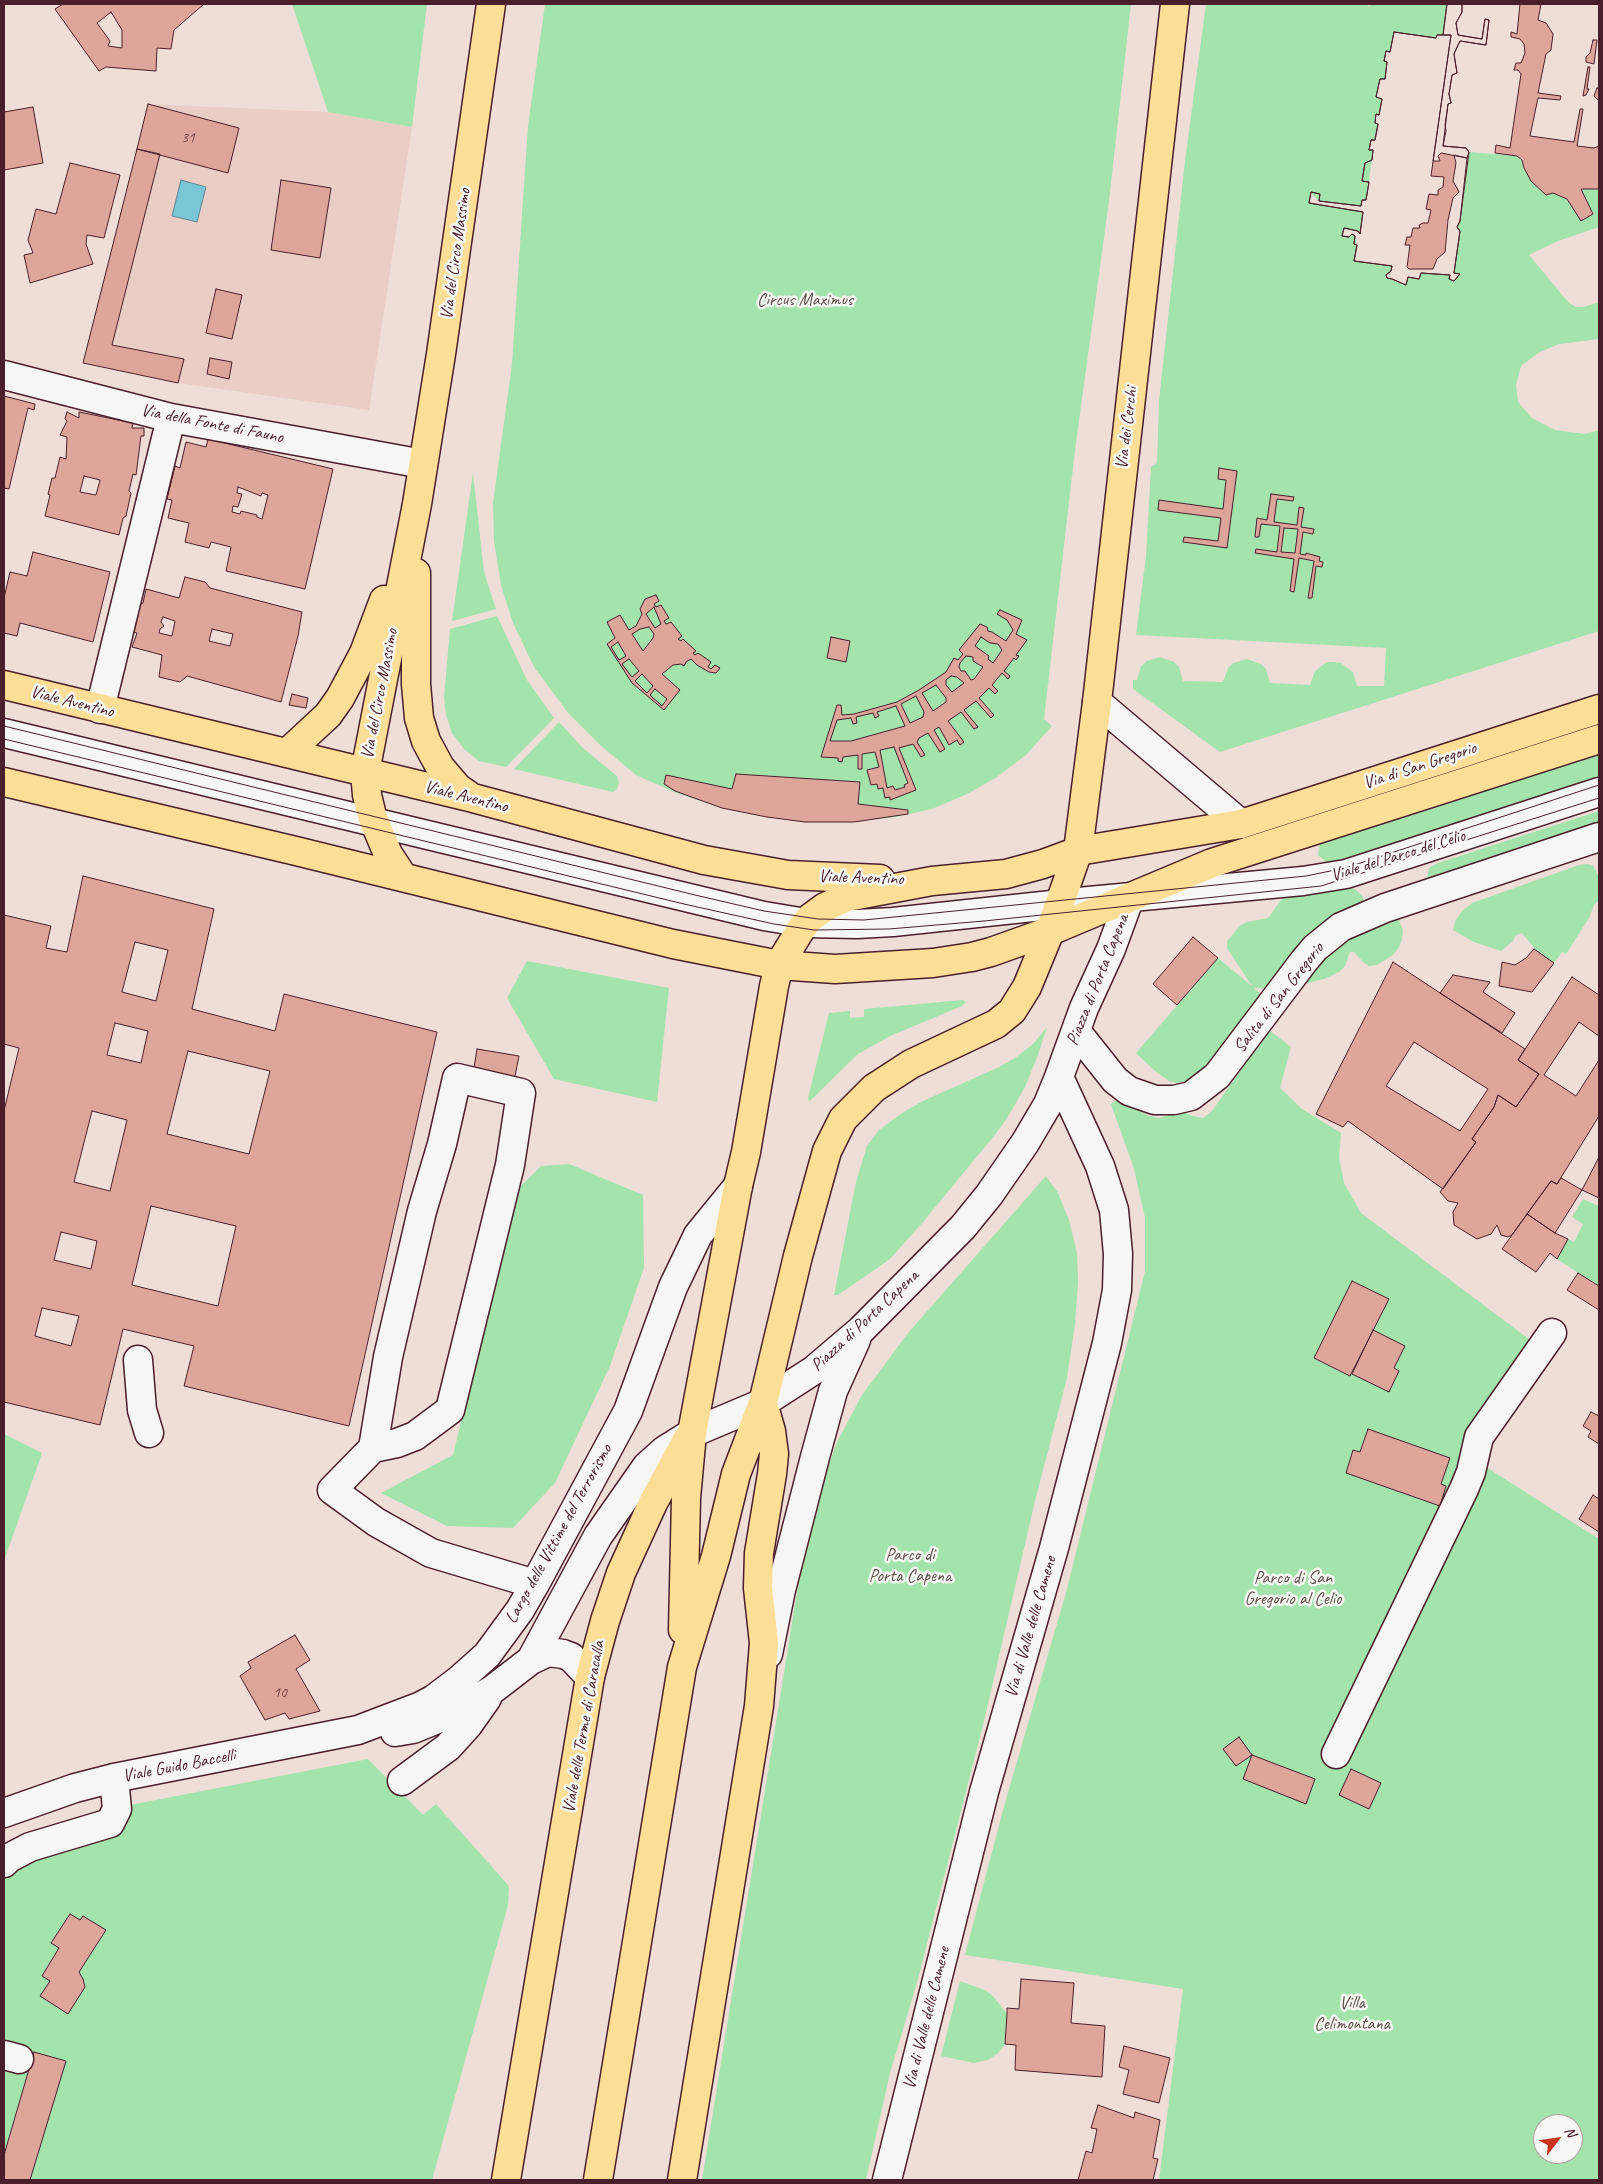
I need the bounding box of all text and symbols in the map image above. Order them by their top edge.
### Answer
house number: 31 [181,129,195,147]
street label: Via del Circo Massimo [436,187,476,321]
park label: Circus Maximus [757,289,853,311]
street label: Via dei Cerchi [1111,385,1143,471]
street label: Via della Fonte di Fauno [139,400,285,448]
street label: Via del Circo Massimo [357,627,403,761]
street label: Viale Aventino [28,681,116,723]
street label: Via di San Gregorio [1361,738,1479,794]
street label: Viale Aventino [422,776,510,818]
street label: Viale del Parco del Celio [1328,825,1468,887]
street label: Viale Aventino [818,866,904,890]
street label: Piazza di Porta Capena [1062,911,1134,1049]
street label: Salita di San Gregorio [1229,938,1329,1058]
street label: Piazza di Porta Capena [807,1265,923,1377]
street label: Largo delle Vittime del Terrorismo [501,1441,617,1627]
park label: Parco di Porta Capena [869,1544,951,1586]
street label: Via di Valle delle Camene [1000,1554,1062,1700]
park label: Parco di San Gregorio al Celio [1245,1567,1341,1610]
street label: Viale delle Terme di Caracalla [558,1639,610,1815]
house number: 10 [273,1684,287,1702]
street label: Viale Guido Baccelli [121,1744,237,1788]
street label: Via di Valle delle Camene [899,1945,955,2091]
park label: Villa Celimontana [1314,1992,1390,2035]
north arrow [1533,2114,1583,2164]
text: N [1561,2124,1580,2140]

